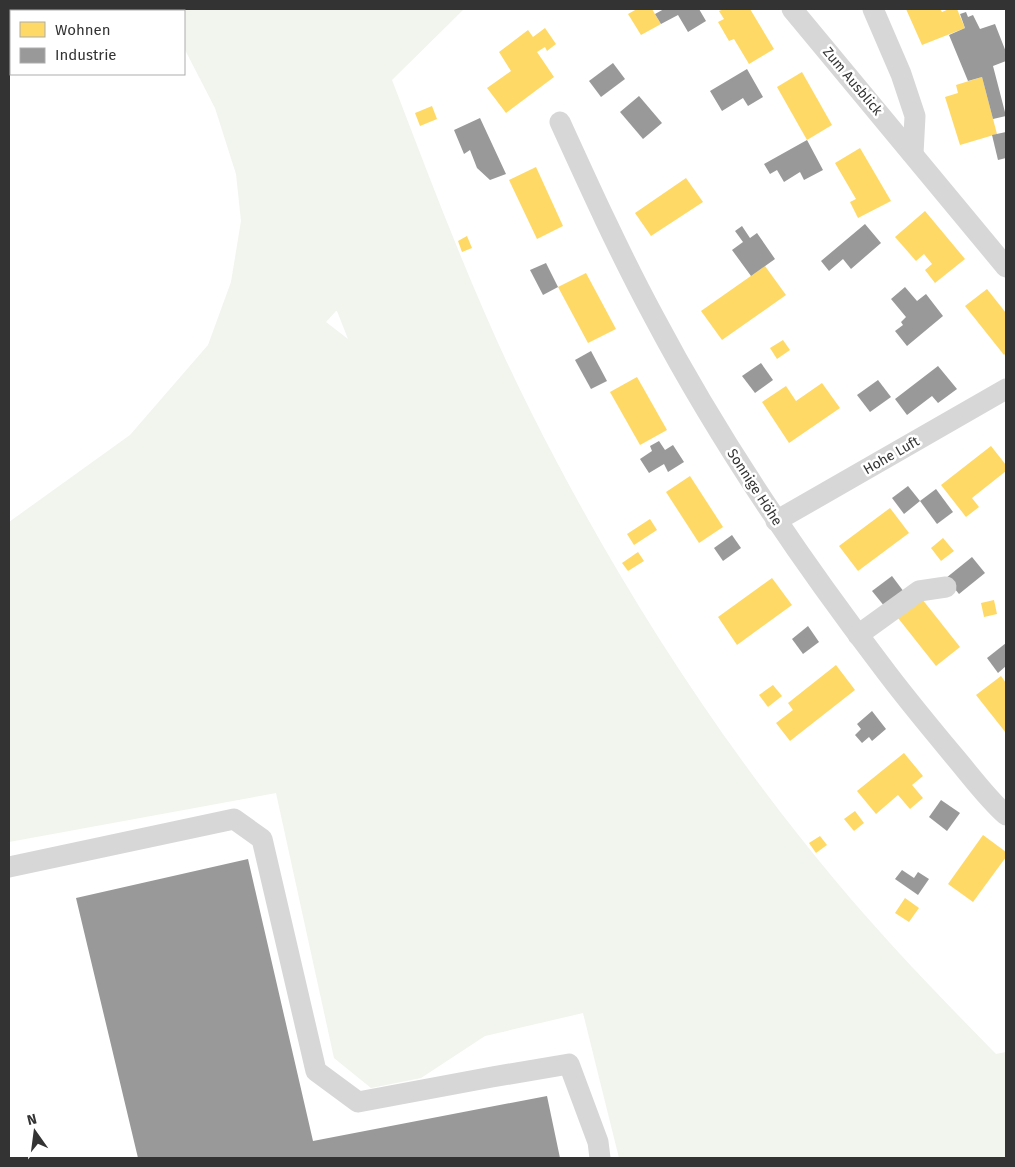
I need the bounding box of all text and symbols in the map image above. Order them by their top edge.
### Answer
legend [10,10,185,75]
text: Wohnen [55,21,111,39]
street label: Zum Ausblick [819,44,887,120]
text: Industrie [55,46,117,64]
street label: Hohe Luft [860,432,923,478]
street label: Sonnige Höhe [723,446,786,529]
north arrow [10,1107,60,1157]
text: N [25,1110,39,1129]

